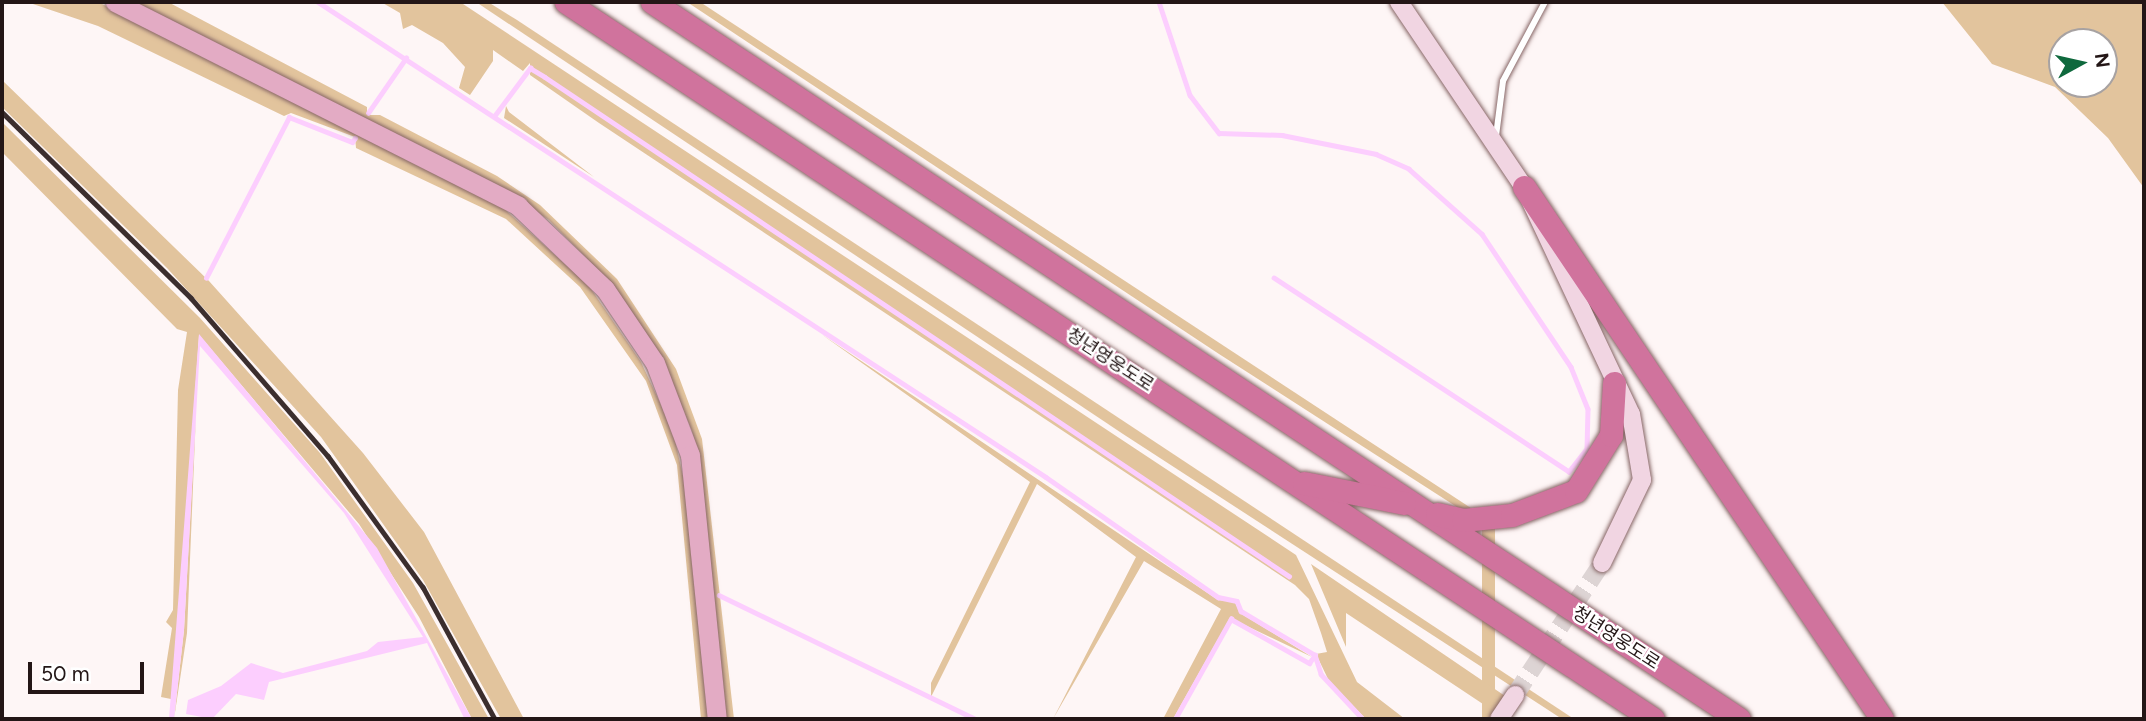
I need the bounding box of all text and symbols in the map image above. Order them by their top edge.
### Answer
north arrow [2048,28,2118,98]
text: N [2090,51,2115,69]
street label: 청년영웅도로 [1062,324,1158,396]
street label: 청년영웅도로 [1568,602,1664,674]
scale bar [32,648,147,692]
text: 50 m [41,661,90,686]

